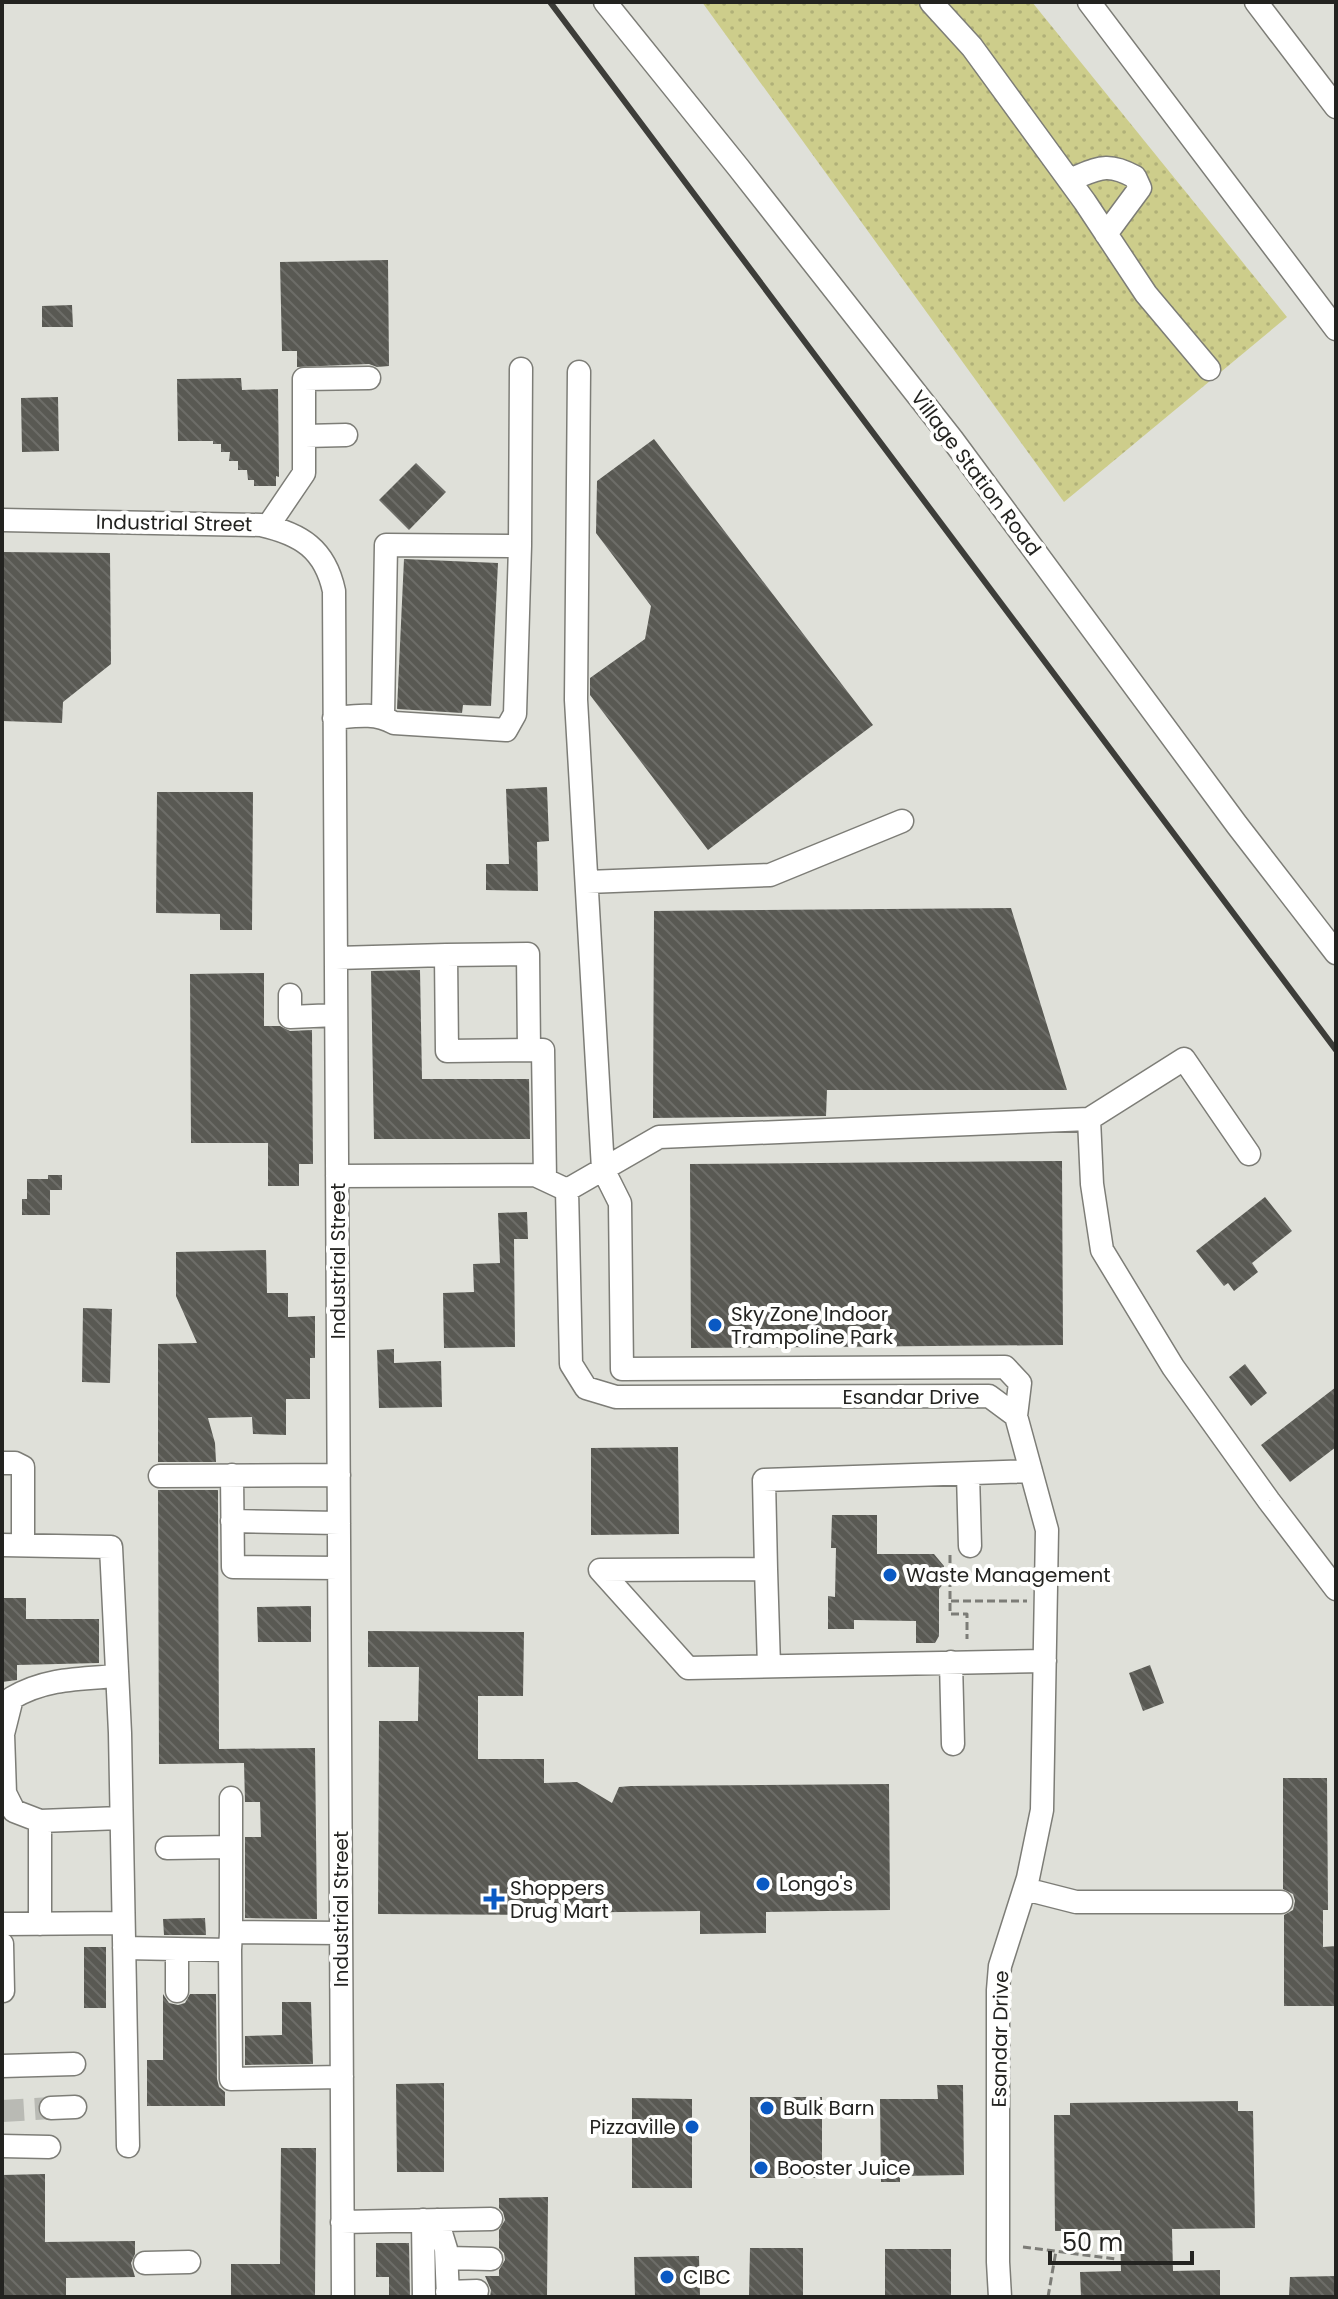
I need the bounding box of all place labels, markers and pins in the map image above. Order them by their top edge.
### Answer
place label: Sky Zone Indoor Trampoline Park [731,1300,894,1351]
marker: Sky Zone Indoor Trampoline Park [706,1316,724,1334]
place label: Waste Management [906,1561,1111,1589]
marker: Waste Management [881,1566,899,1584]
place label: Longo's [779,1870,853,1898]
place label: Shoppers Drug Mart [510,1874,609,1925]
marker: Longo's [754,1875,772,1893]
marker: Shoppers Drug Mart [485,1890,503,1908]
place label: Bulk Barn [783,2094,875,2122]
marker: Bulk Barn [758,2099,776,2117]
place label: Pizzaville [589,2113,676,2141]
marker: Pizzaville [683,2118,701,2136]
place label: Booster Juice [777,2154,911,2182]
marker: Booster Juice [752,2159,770,2177]
place label: CIBC [683,2263,731,2291]
marker: CIBC [658,2268,676,2286]

